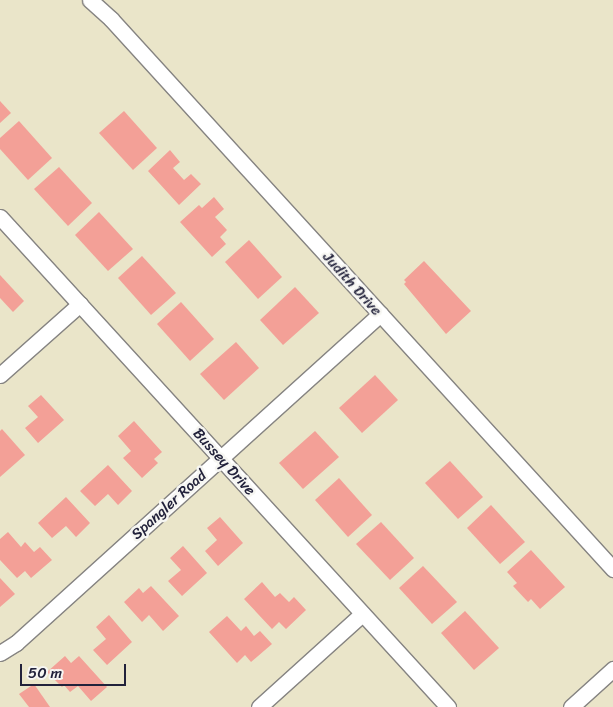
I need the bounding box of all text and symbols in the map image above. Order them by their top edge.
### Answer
street label: Judith Drive [319,248,385,320]
street label: Bussey Drive [189,425,259,499]
street label: Spangler Road [128,467,210,543]
scale bar [22,654,129,686]
text: 50 m [28,660,62,686]

